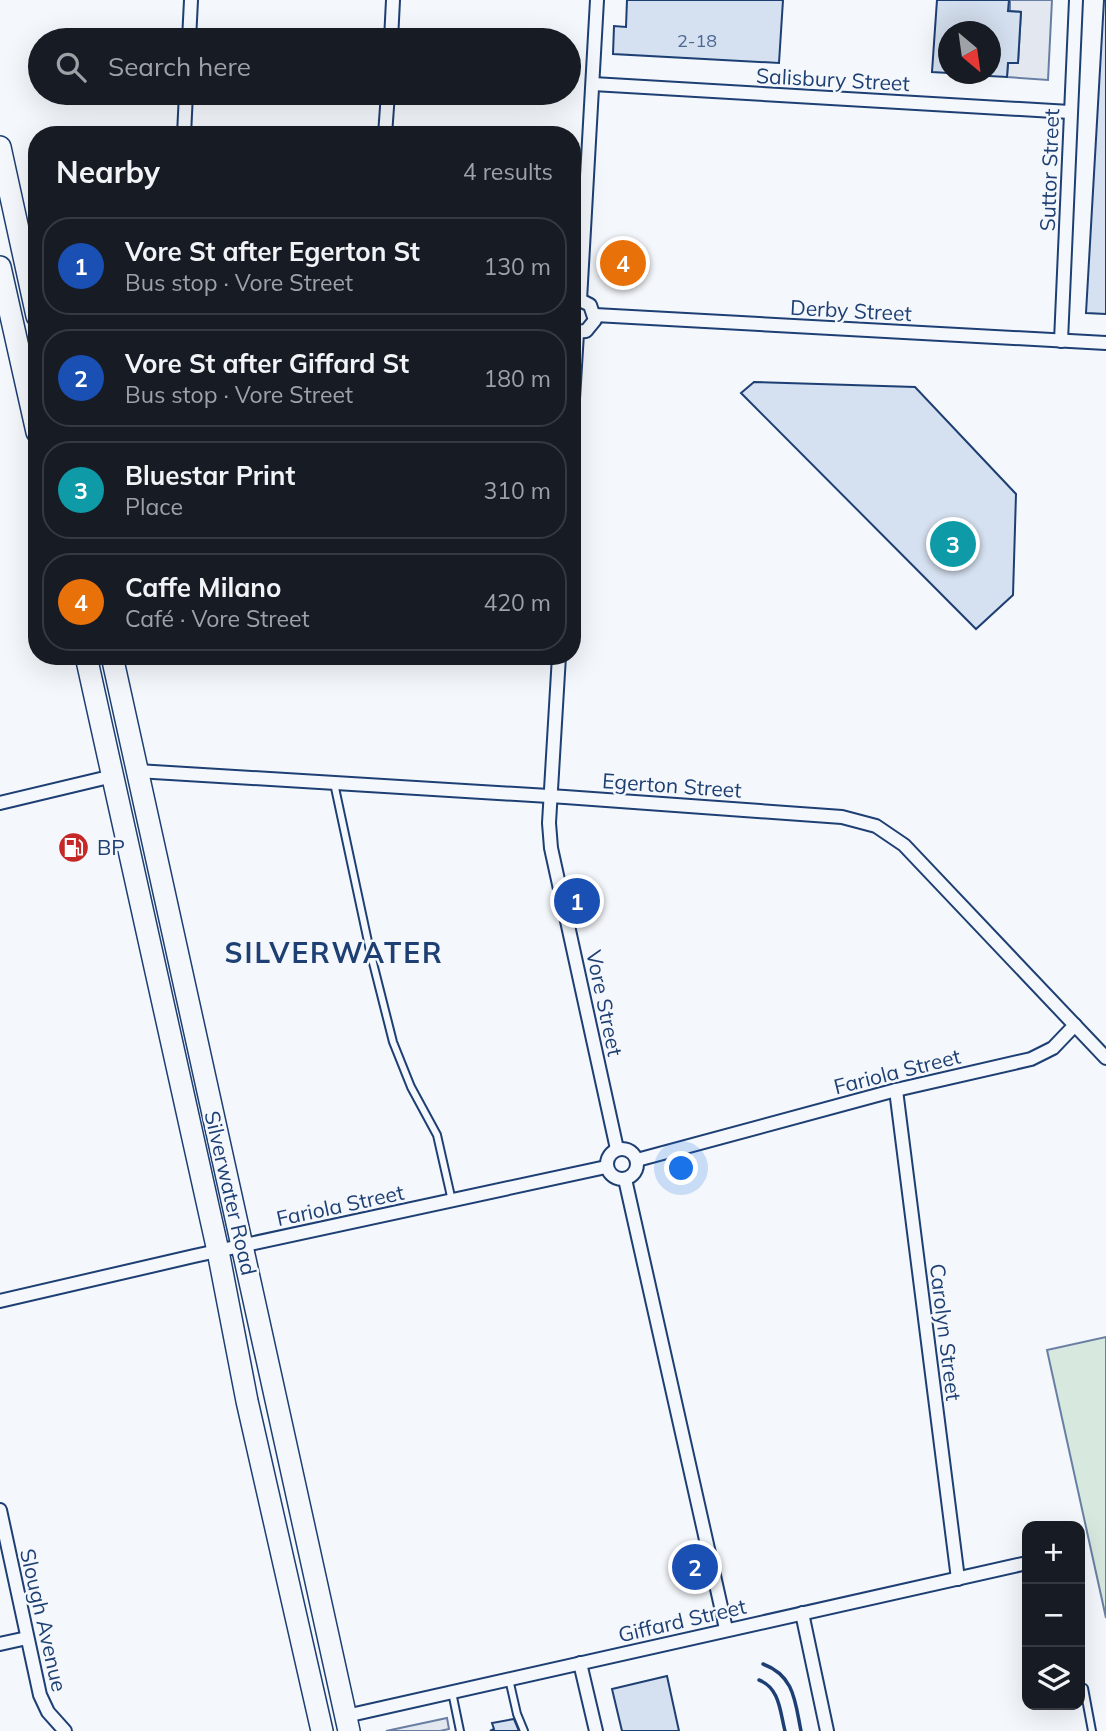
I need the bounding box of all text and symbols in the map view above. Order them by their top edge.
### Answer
north arrow [938,21,1001,84]
search box [28,28,581,105]
house number: 2-18 [677,29,717,52]
icon: search [52,48,90,86]
text: Search here [108,50,251,83]
street label: Salisbury Street [756,62,910,96]
street label: Suttor Street [1034,108,1064,232]
text: Nearby [56,153,160,191]
text: 4 results [463,157,553,186]
text: Vore St after Egerton St [125,235,420,268]
pin: 4 [600,237,646,289]
text: 1 [74,252,88,281]
text: 130 m [483,252,551,281]
text: Bus stop · Vore Street [125,268,353,297]
street label: Derby Street [789,294,913,326]
text: Vore St after Giffard St [125,347,409,380]
text: 2 [74,364,88,393]
text: 180 m [483,364,551,393]
text: Bus stop · Vore Street [125,380,353,409]
text: Bluestar Print [125,459,295,492]
text: 3 [74,476,88,505]
text: 310 m [483,476,551,505]
text: Place [125,492,183,521]
pin: 3 [930,518,976,570]
text: Caffe Milano [125,571,281,604]
text: 4 [74,588,88,617]
text: 420 m [483,588,551,617]
text: Café · Vore Street [125,604,310,633]
street label: Egerton Street [601,767,743,803]
fuel station icon: BP [57,830,91,864]
place label: BP [97,834,125,860]
pin: 1 [554,875,600,927]
district label: SILVERWATER [224,935,444,970]
street label: Vore Street [581,948,629,1058]
street label: Fariola Street [831,1043,963,1099]
street label: Silverwater Road [199,1108,263,1278]
your location [664,1151,698,1185]
street label: Fariola Street [274,1179,406,1231]
street label: Carolyn Street [925,1262,967,1402]
map controls [1022,1521,1085,1710]
button: + [1022,1521,1085,1584]
pin: 2 [672,1541,718,1593]
street label: Slough Avenue [15,1546,73,1694]
button: − [1022,1584,1085,1647]
street label: Giffard Street [616,1593,748,1647]
button: layers [1022,1647,1085,1710]

